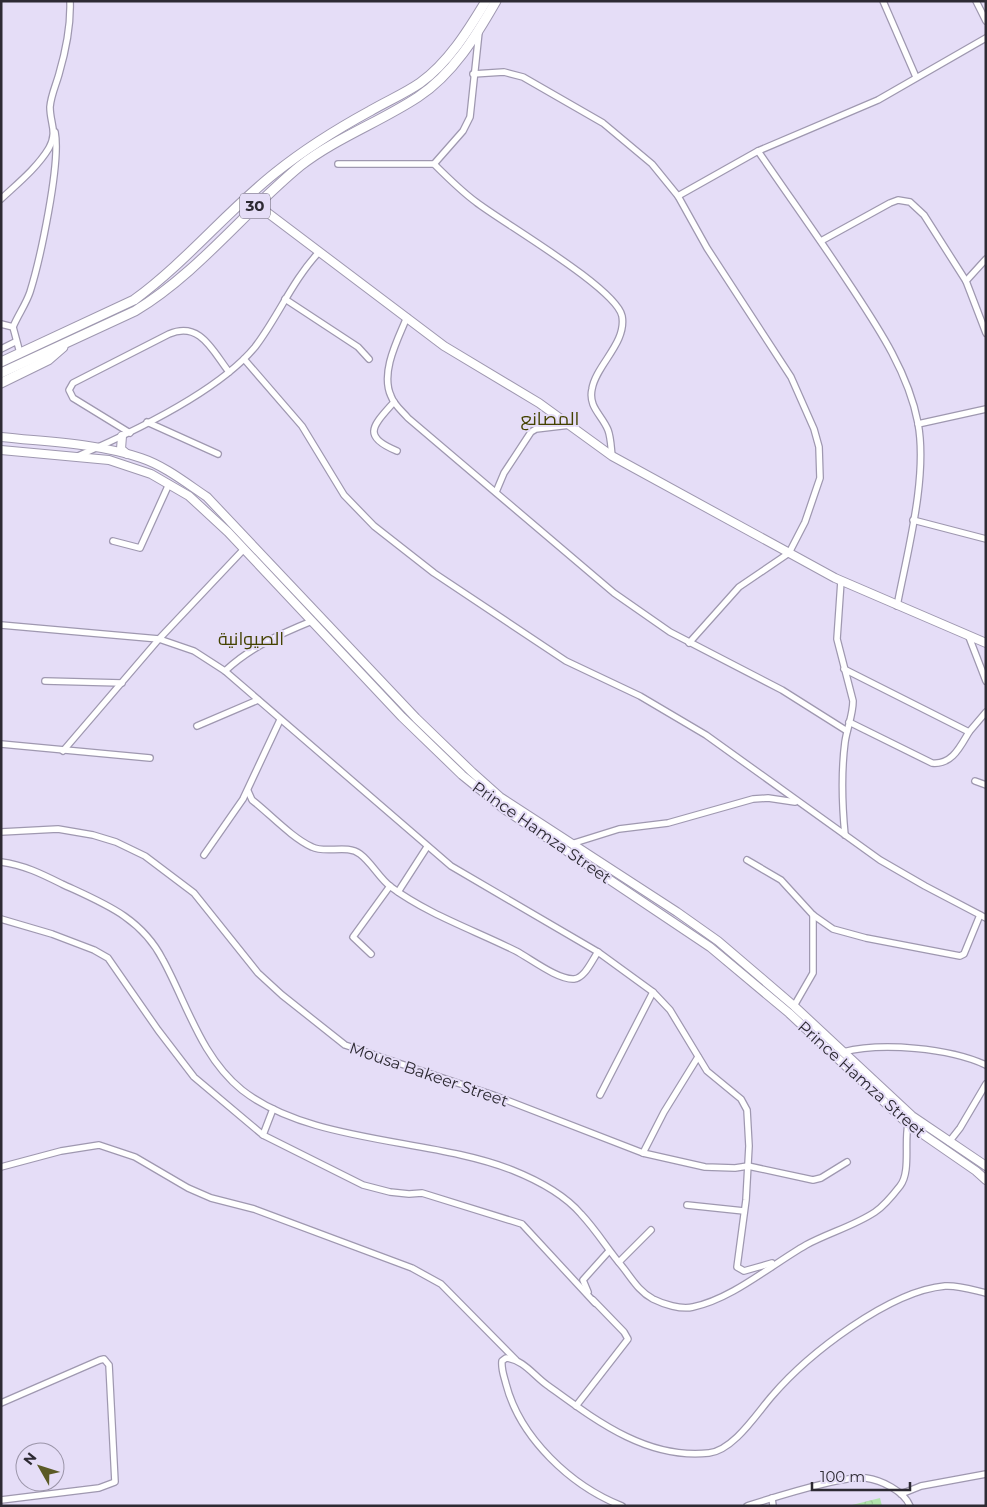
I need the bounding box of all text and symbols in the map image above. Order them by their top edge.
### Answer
road number: 30 [240,194,270,218]
district label: المصانع [521,408,579,431]
district label: الصيوانية [218,628,284,650]
street label: Prince Hamza Street [469,777,615,888]
street label: Prince Hamza Street [794,1017,930,1142]
street label: Mousa Bakeer Street [347,1038,511,1111]
north arrow [15,1442,65,1492]
text: N [19,1449,40,1469]
scale bar [812,1460,910,1492]
text: 100 m [820,1467,865,1486]

